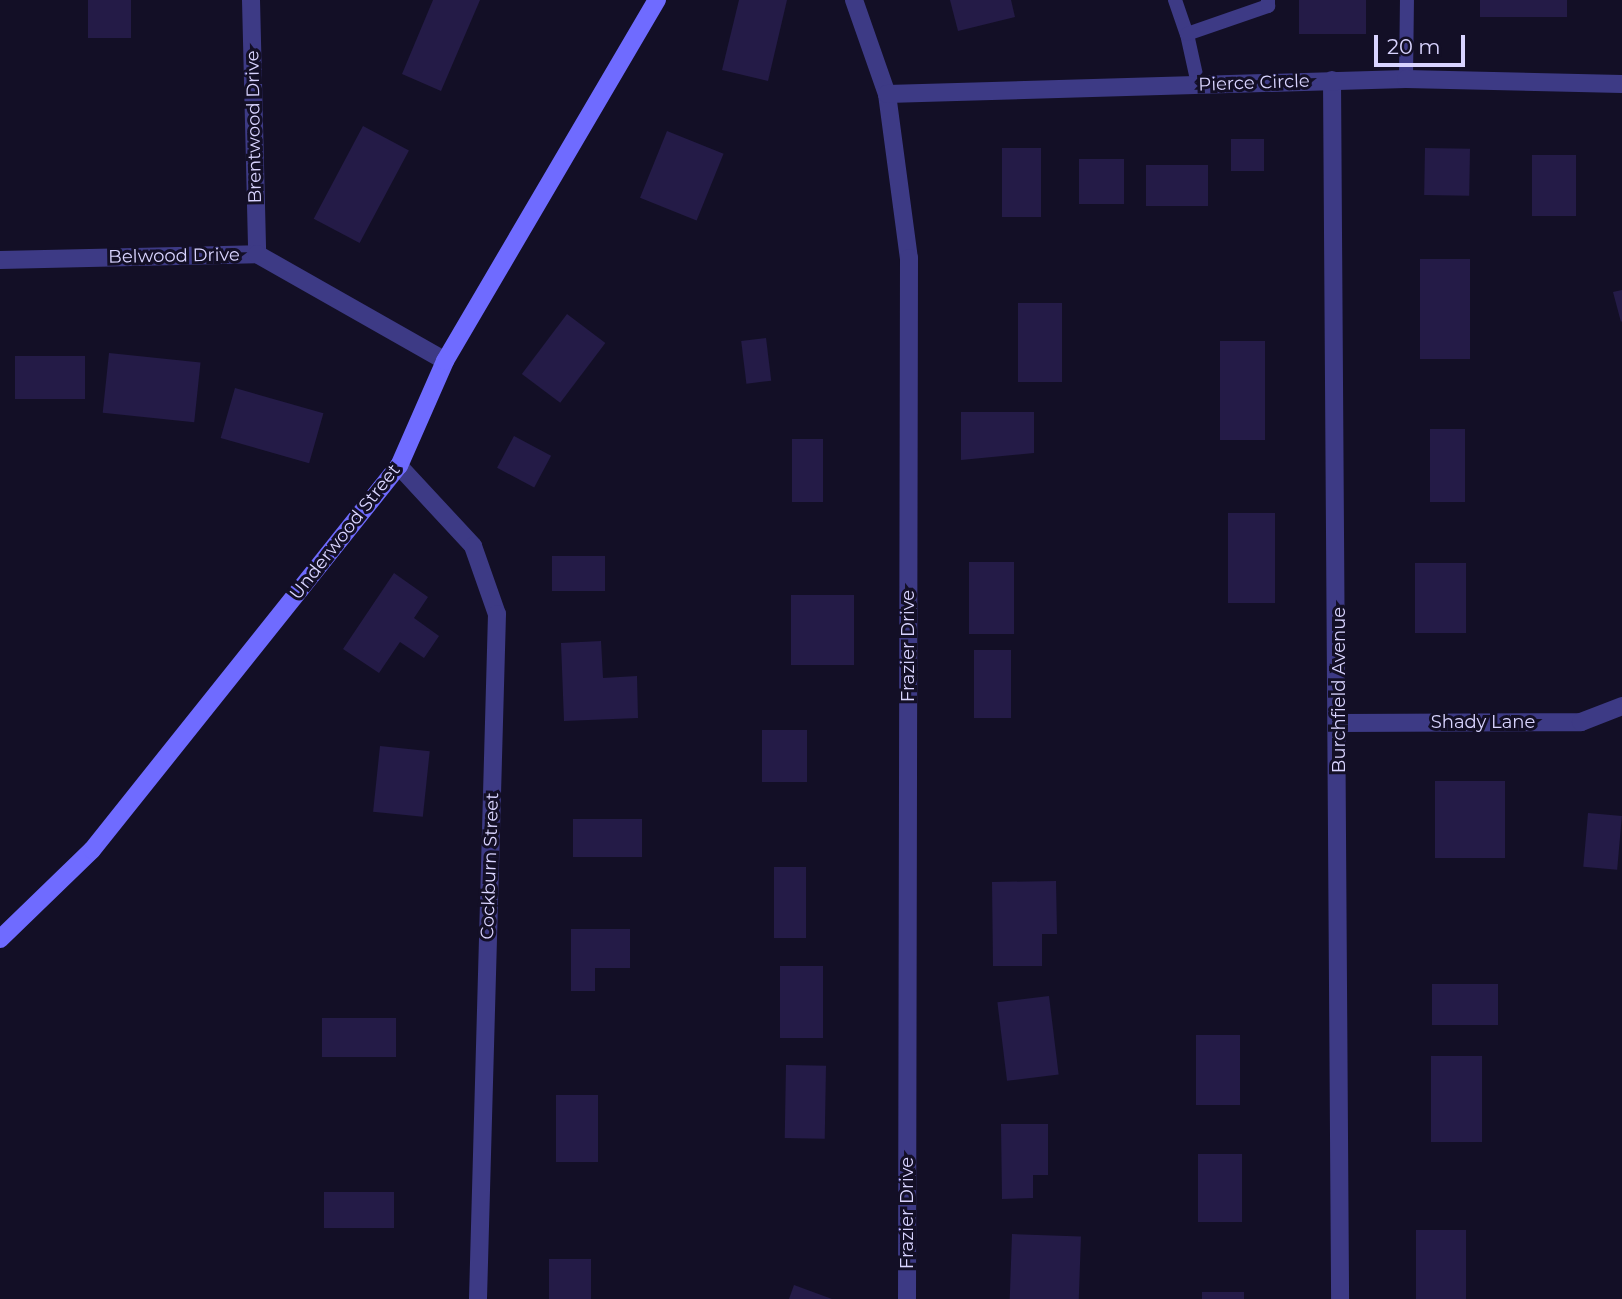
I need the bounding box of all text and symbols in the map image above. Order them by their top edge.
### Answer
scale bar [1377,21,1468,65]
text: 20 m [1387,34,1441,59]
street label: Brentwood Drive [242,50,266,204]
street label: Pierce Circle [1198,70,1310,96]
street label: Belwood Drive [108,244,240,268]
street label: Underwood Street [285,460,405,604]
street label: Frazier Drive [897,590,919,702]
street label: Burchfield Avenue [1328,607,1350,773]
street label: Shady Lane [1431,711,1535,733]
street label: Cockburn Street [477,792,503,940]
street label: Frazier Drive [896,1157,918,1269]

